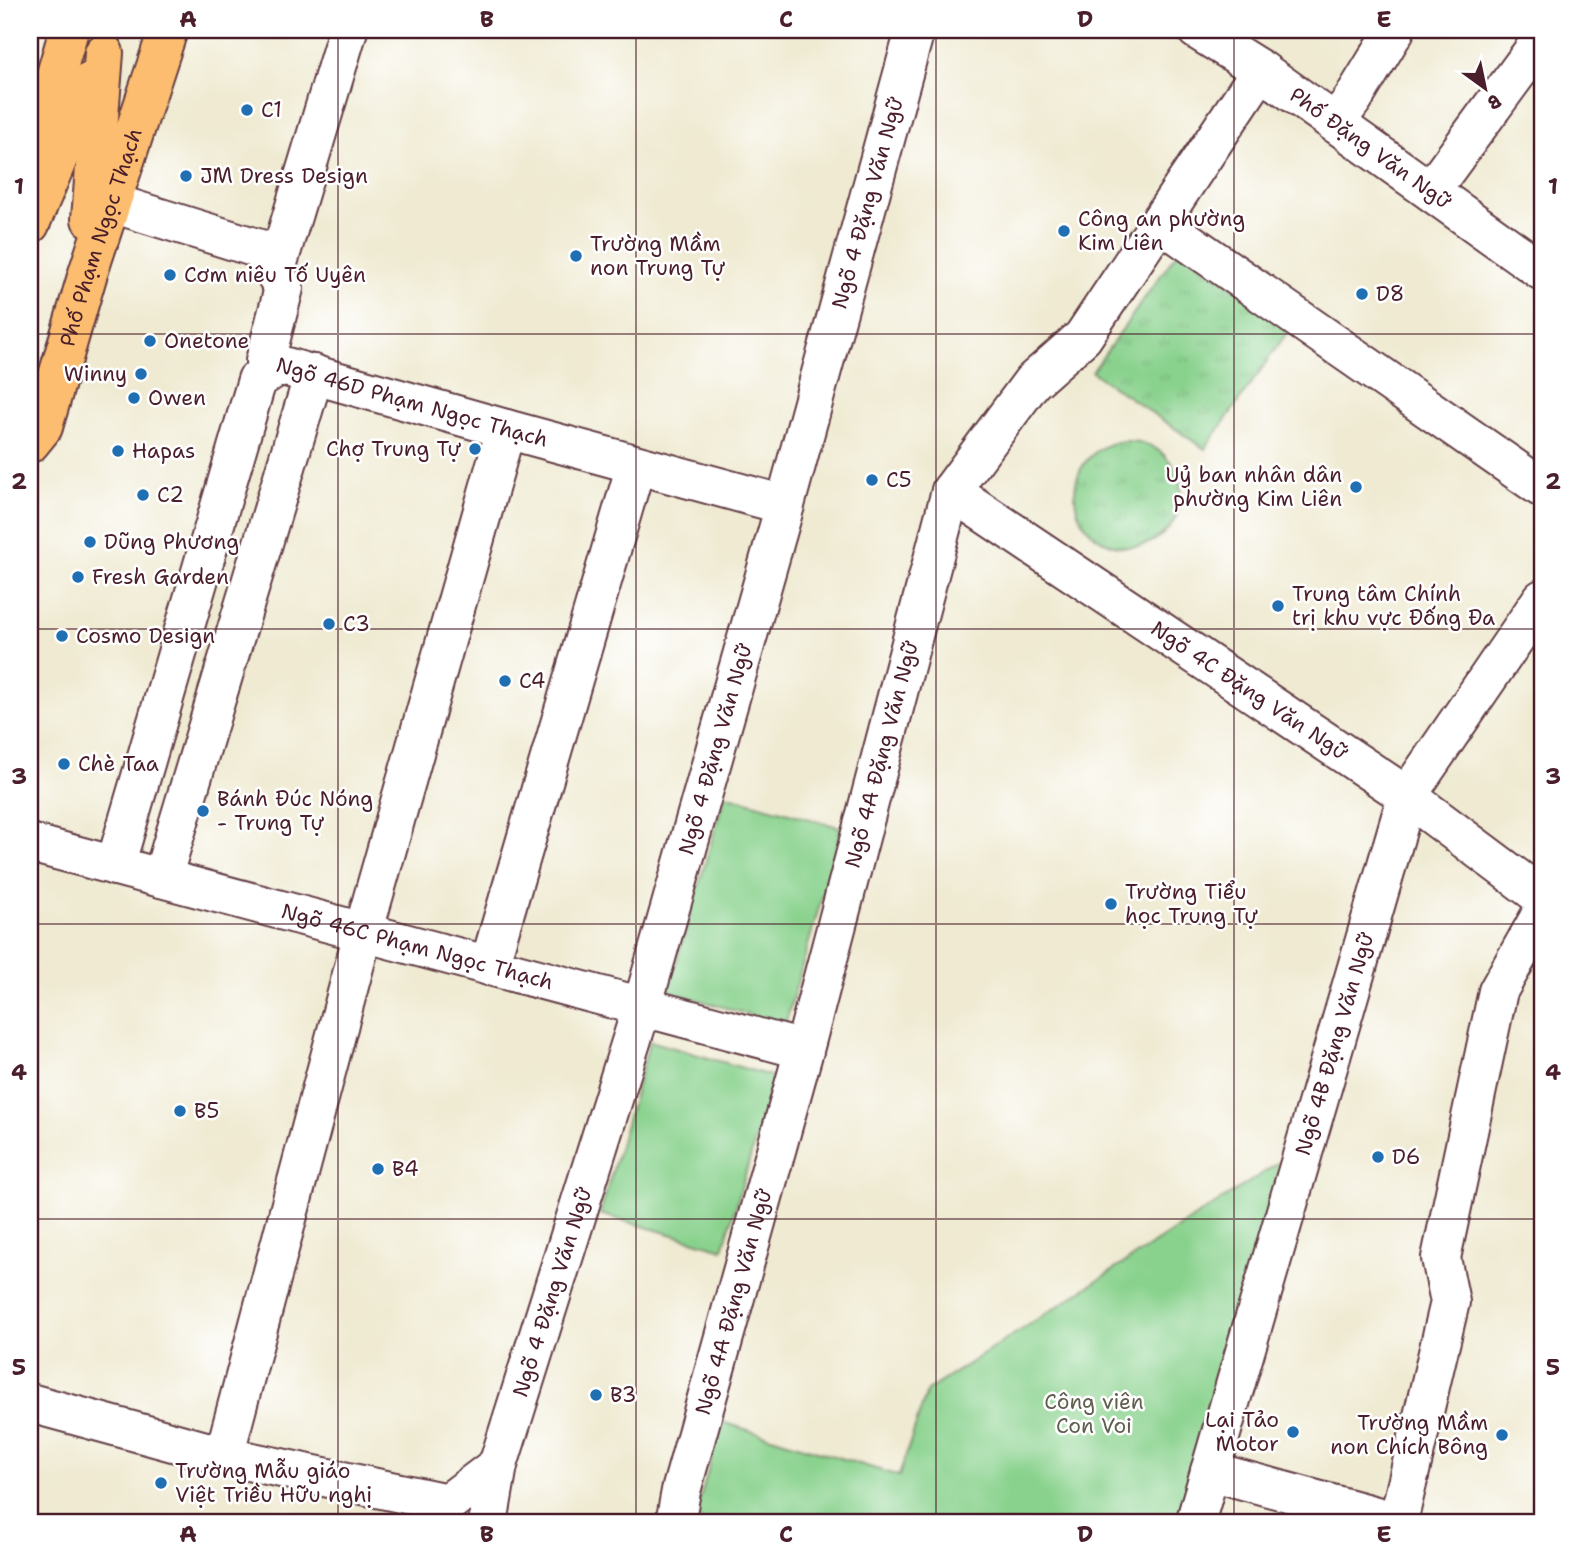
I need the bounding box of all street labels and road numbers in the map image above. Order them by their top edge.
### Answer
street label: Phố Đặng Văn Ngữ [1284,81,1457,216]
street label: Ngõ 4 Đặng Văn Ngữ [825,94,910,312]
street label: Phố Phạm Ngọc Thạch [53,124,149,350]
street label: Ngõ 46D Phạm Ngọc Thạch [273,351,551,454]
street label: Ngõ 4C Đặng Văn Ngữ [1145,615,1354,767]
street label: Ngõ 4A Đặng Văn Ngữ [838,637,925,871]
street label: Ngõ 4 Đặng Văn Ngữ [672,640,759,858]
street label: Ngõ 46C Phạm Ngọc Thạch [278,897,556,996]
street label: Ngõ 4B Đặng Văn Ngữ [1289,929,1381,1159]
street label: Ngõ 4 Đặng Văn Ngữ [506,1183,599,1401]
street label: Ngõ 4A Đặng Văn Ngữ [689,1185,779,1418]

